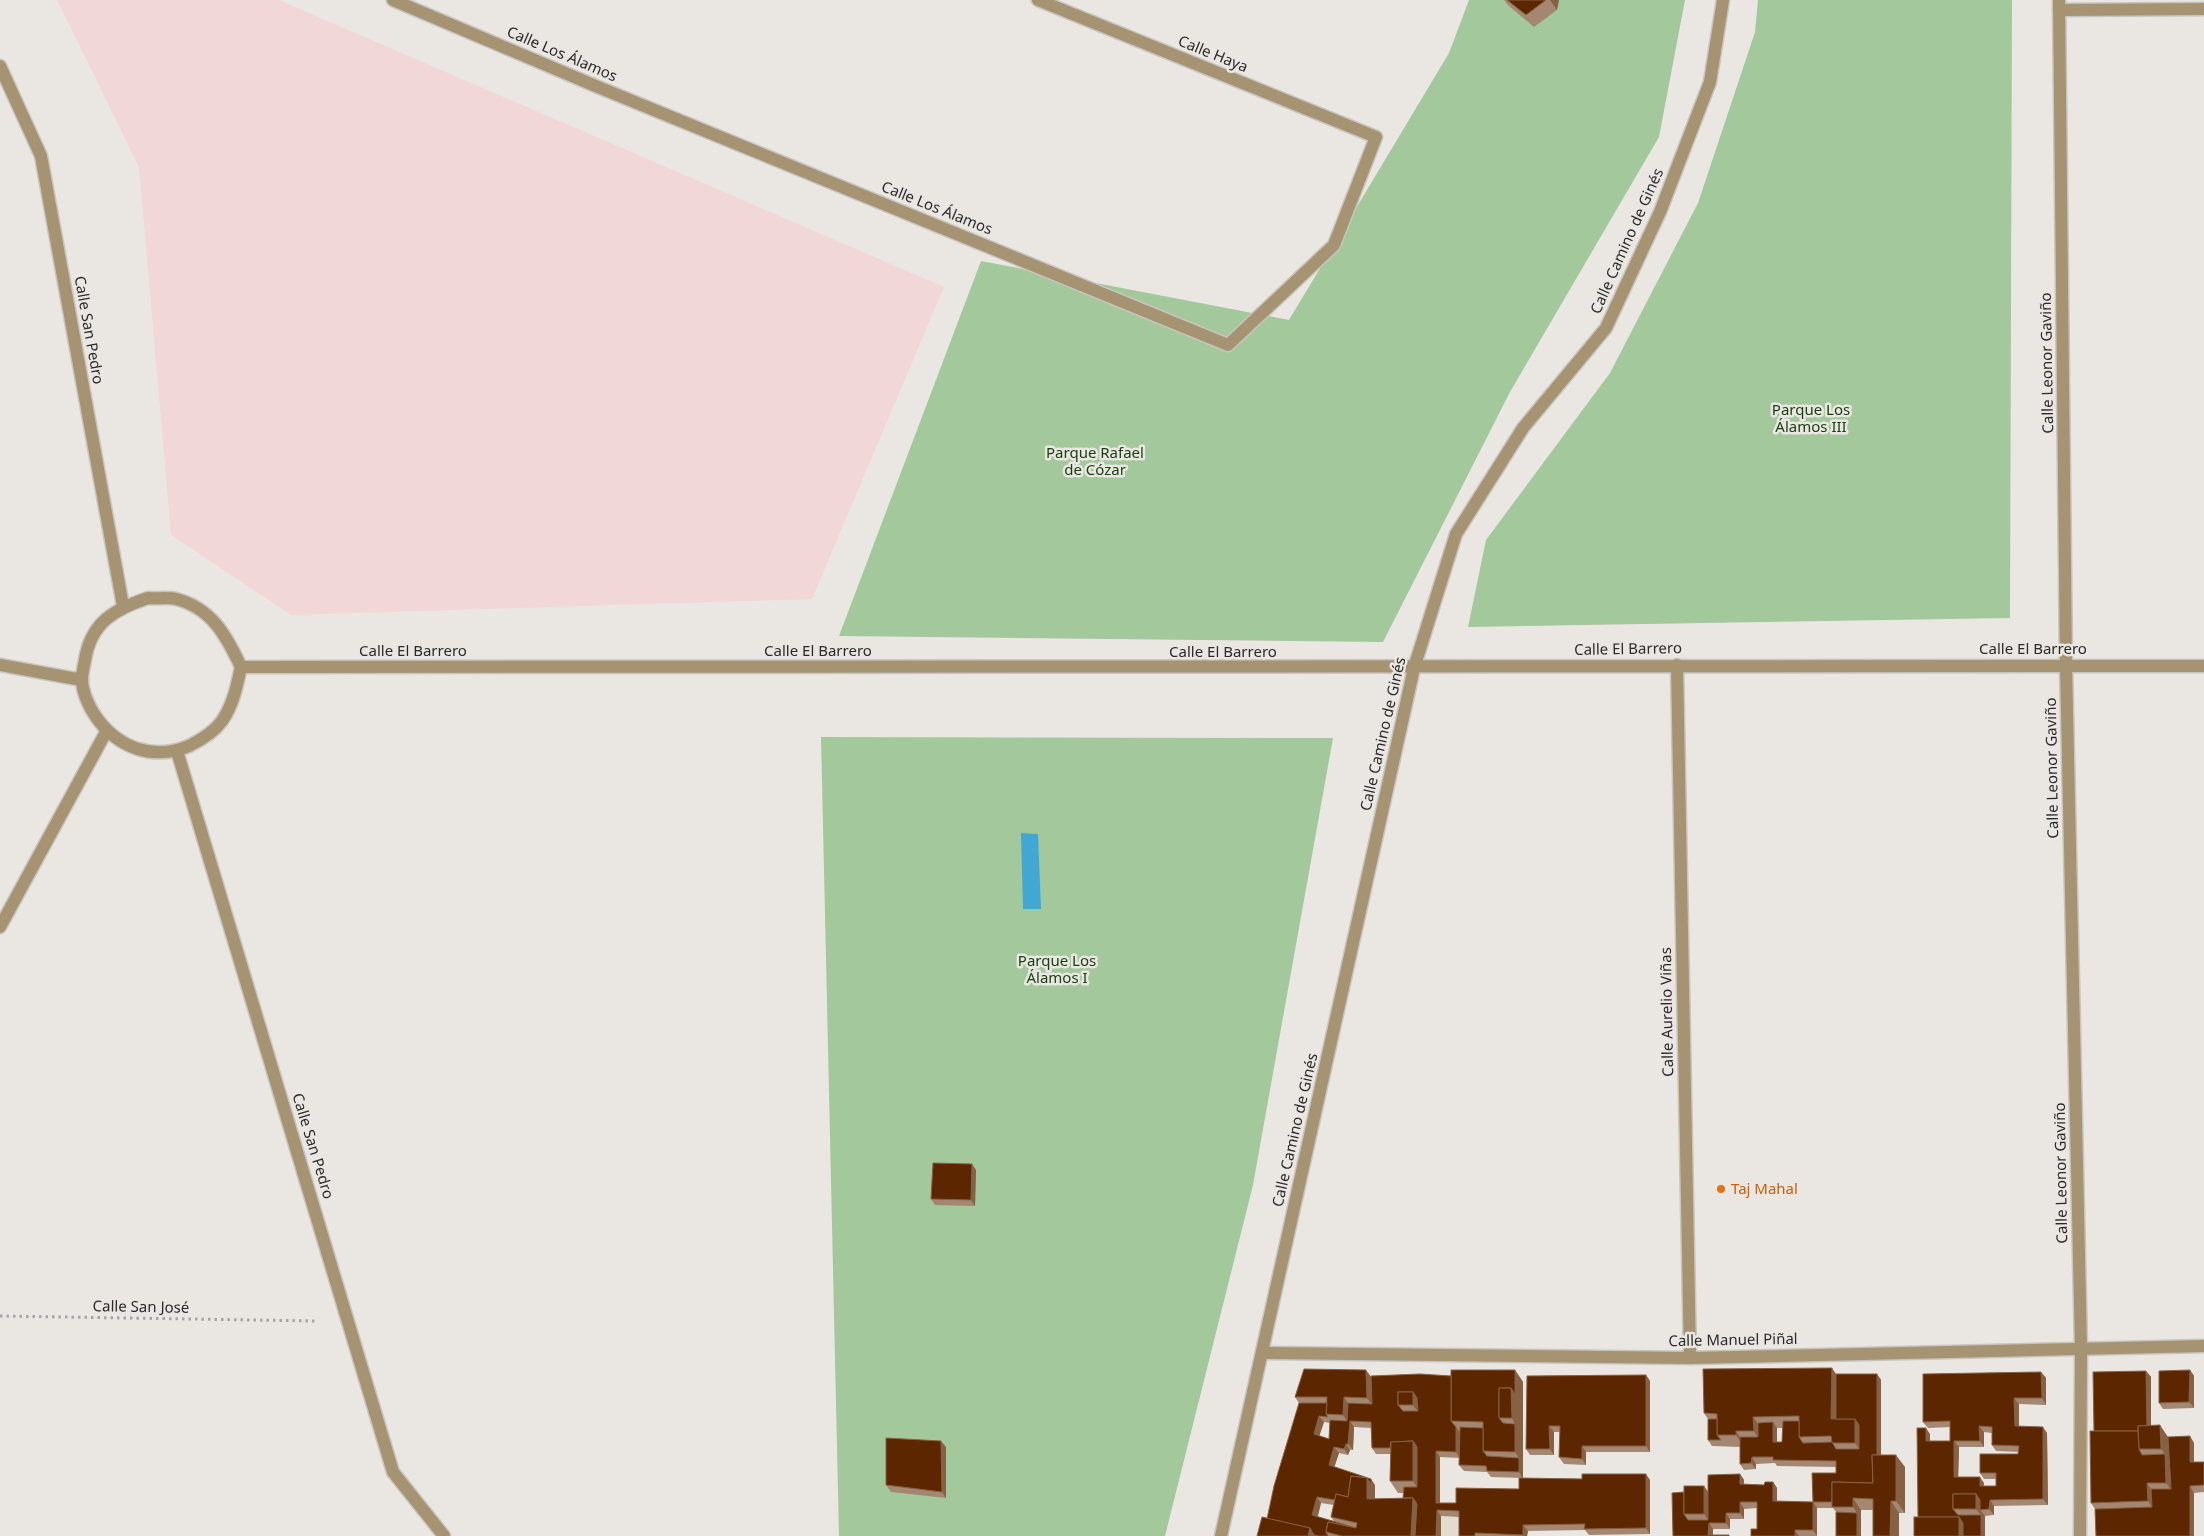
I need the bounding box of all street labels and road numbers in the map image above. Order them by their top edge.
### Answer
street label: Calle Los Álamos [504,21,621,85]
street label: Calle Haya [1176,30,1251,76]
street label: Calle Camino de Ginés [1585,165,1667,317]
street label: Calle Los Álamos [879,176,996,238]
street label: Calle San Pedro [71,274,109,386]
street label: Calle Leonor Gaviño [2035,292,2057,434]
street label: Calle El Barrero [1574,637,1682,659]
street label: Calle El Barrero [1979,638,2087,658]
street label: Calle El Barrero [359,640,467,660]
street label: Calle El Barrero [764,640,872,660]
street label: Calle El Barrero [1169,641,1277,661]
street label: Calle Camino de Ginés [1355,655,1409,813]
street label: Calle Leonor Gaviño [2040,697,2062,839]
street label: Calle Aurelio Viñas [1655,947,1677,1077]
street label: Calle Camino de Ginés [1267,1051,1321,1209]
street label: Calle San Pedro [288,1090,340,1201]
street label: Calle Leonor Gaviño [2049,1102,2071,1244]
street label: Calle San José [93,1295,190,1317]
street label: Calle Manuel Piñal [1668,1328,1798,1350]

